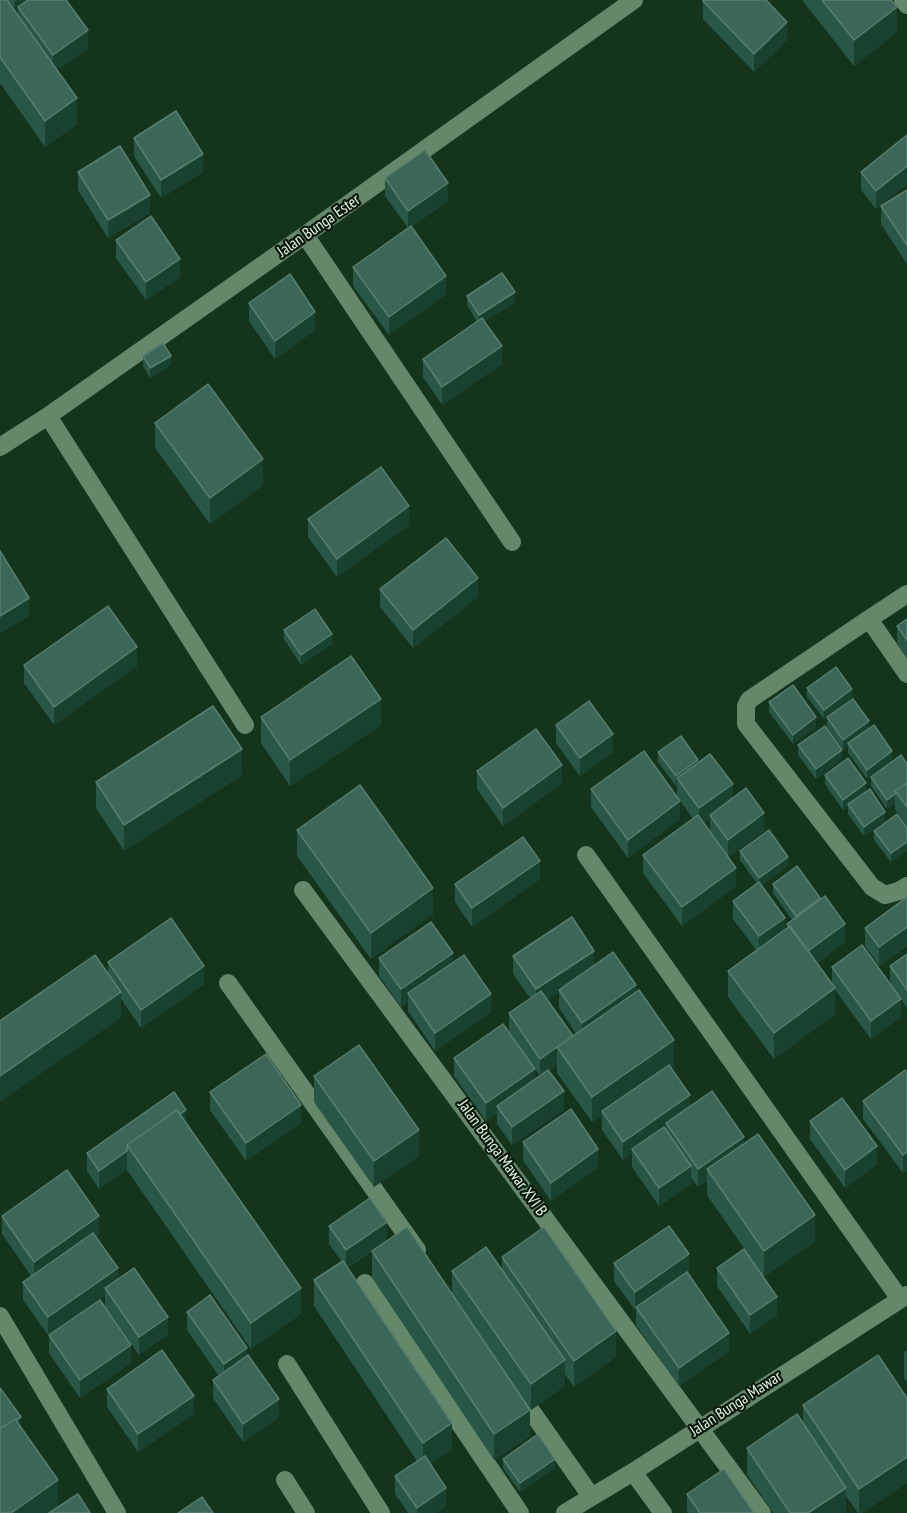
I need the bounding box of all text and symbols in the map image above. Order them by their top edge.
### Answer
street label: Jalan Bunga Ester [274,190,364,262]
street label: Jalan Bunga Mawar XVI B [453,1096,551,1220]
street label: Jalan Bunga Mawar [686,1367,786,1441]

